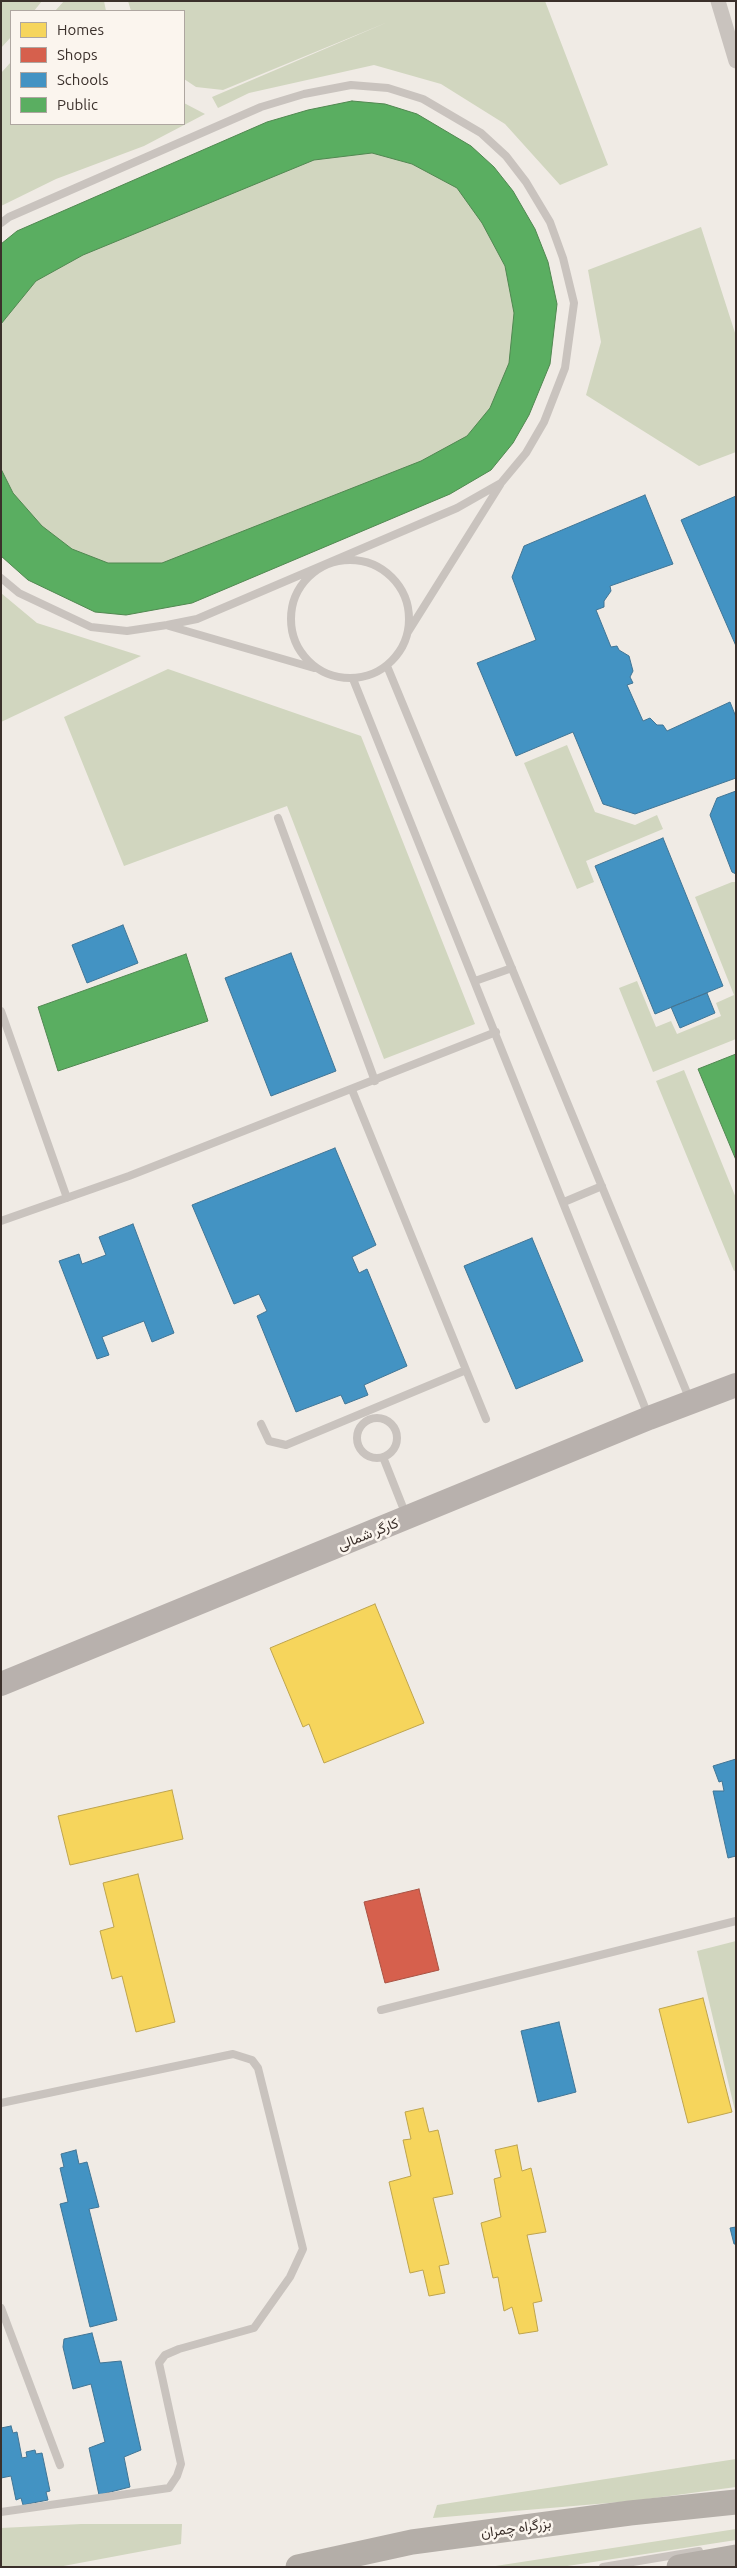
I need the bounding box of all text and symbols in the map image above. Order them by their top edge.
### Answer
legend [10,10,185,125]
text: Homes [57,21,104,38]
text: Shops [57,46,98,63]
text: Schools [57,71,108,88]
text: Public [57,96,98,113]
street label: کارگر شمالی [335,1514,401,1554]
street label: بزرگراه چمران [480,2515,552,2541]

